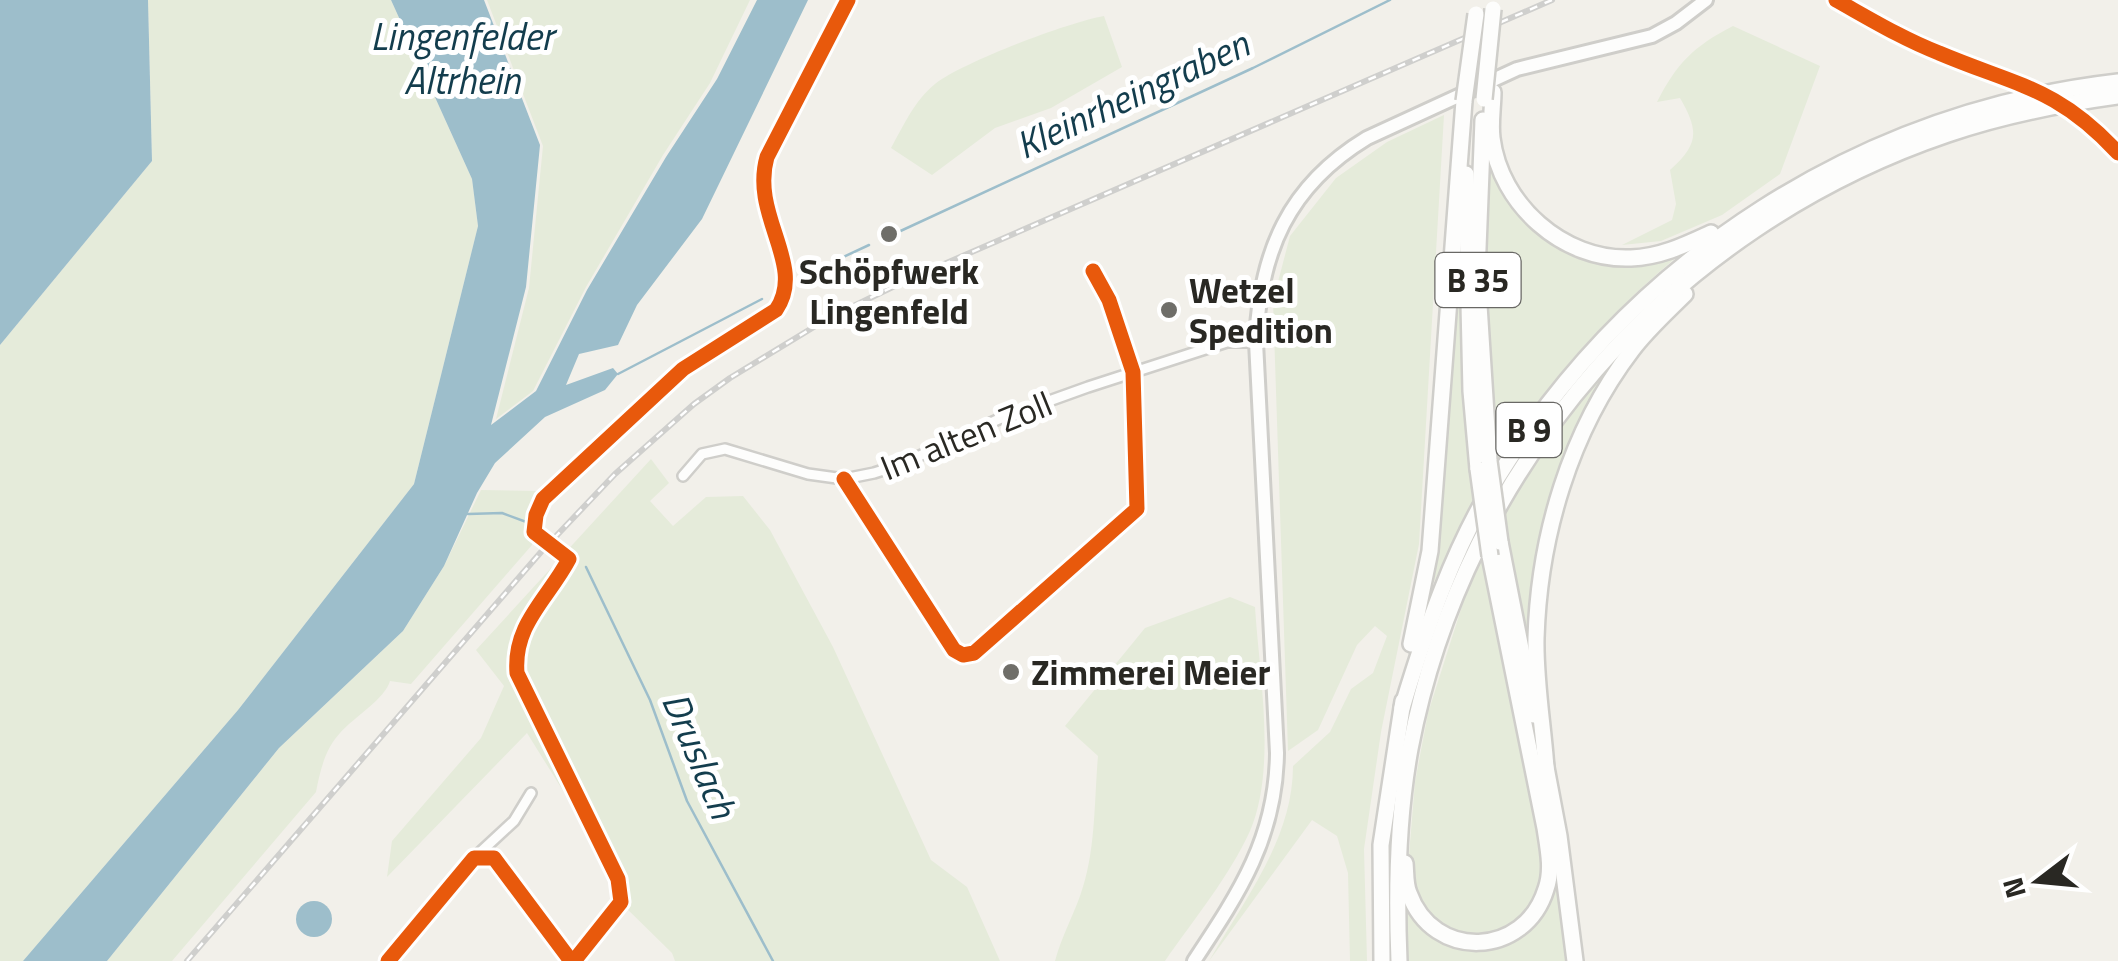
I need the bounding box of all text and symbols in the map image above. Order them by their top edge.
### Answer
water label: Lingenfelder Altrhein [370,7,558,109]
water label: Kleinrheingraben [1006,14,1259,173]
marker: Schöpfwerk Lingenfeld [878,223,900,245]
place label: Schöpfwerk Lingenfeld [799,244,979,338]
road number: B 35 [1436,253,1520,307]
place label: Wetzel Spedition [1189,263,1333,357]
marker: Wetzel Spedition [1158,299,1180,321]
street label: Im alten Zoll [872,376,1060,494]
road number: B 9 [1496,403,1562,457]
place label: Zimmerei Meier [1031,645,1270,699]
marker: Zimmerei Meier [1000,661,1022,683]
water label: Druslach [648,683,753,828]
north arrow [1988,831,2088,931]
text: N [1990,873,2037,903]

